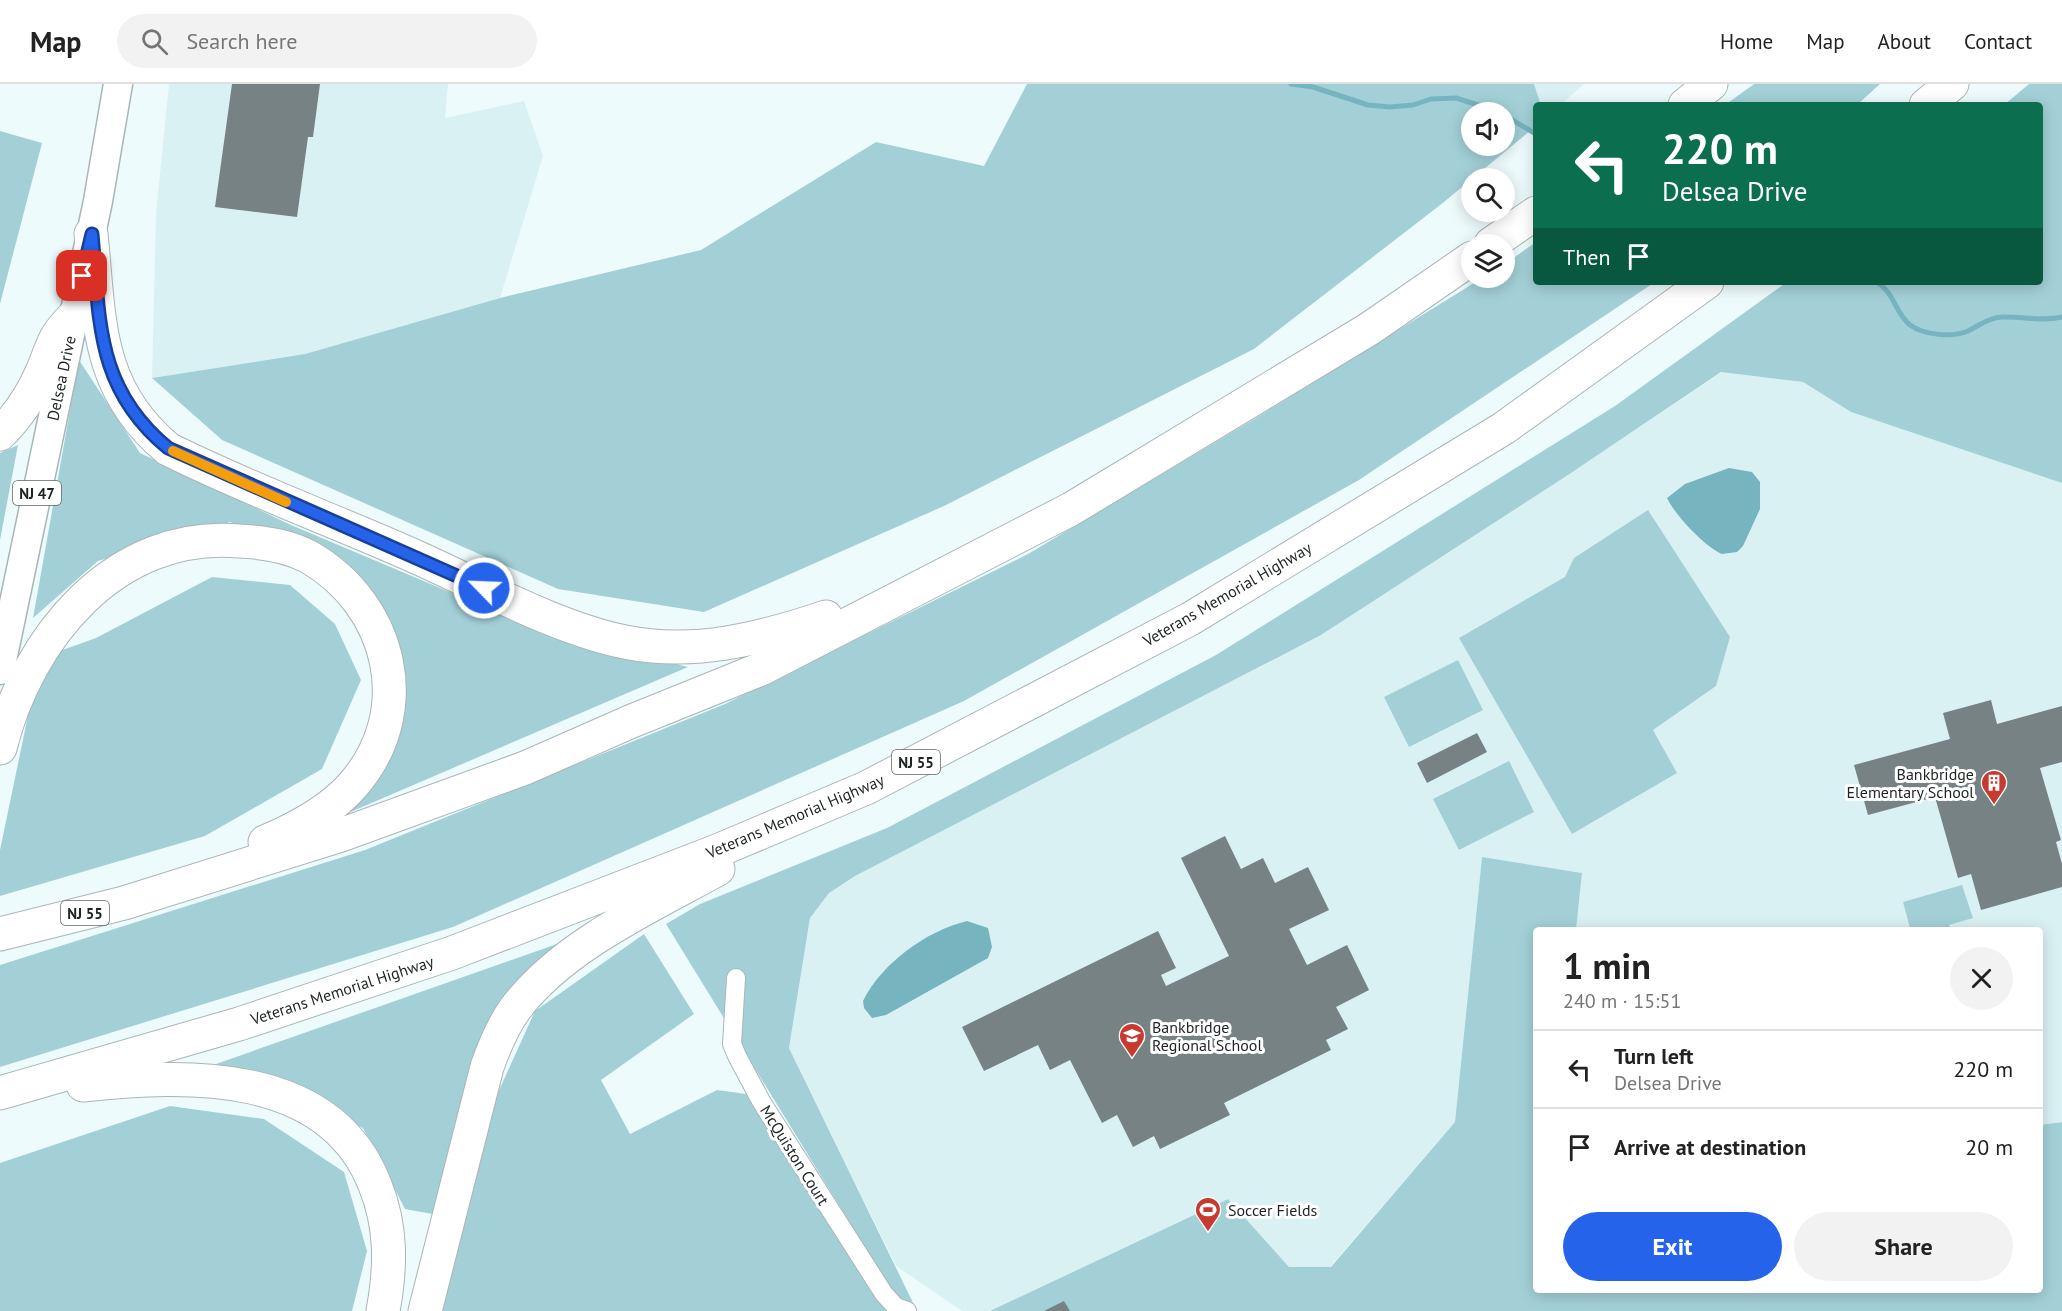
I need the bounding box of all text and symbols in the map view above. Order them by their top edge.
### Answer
search box [117,14,537,68]
text: Map [30,23,81,60]
icon: search [138,25,171,58]
text: Search here [186,27,297,55]
text: Home [1720,28,1773,55]
text: Map [1806,28,1845,55]
text: About [1878,28,1931,55]
text: Contact [1964,28,2032,55]
map controls [1461,102,1515,288]
button: sound [1461,102,1515,156]
text: 220 m [1662,121,1778,176]
icon: left [1563,126,1641,204]
button: search [1461,168,1515,222]
text: Delsea Drive [1662,174,1807,208]
button: layers [1461,234,1515,288]
icon: arrive [1622,240,1655,273]
text: Then [1563,243,1610,271]
pin [56,250,107,301]
icon: arrive [65,259,98,292]
street label: Delsea Drive [42,334,80,422]
road number: NJ 47 [13,481,61,505]
street label: Veterans Memorial Highway [1138,537,1315,651]
position arrow [452,556,516,620]
road number: NJ 55 [892,750,940,774]
place label: Bankbridge Elementary School [1847,764,1974,802]
building icon: Bankbridge Elementary School [1979,768,2009,806]
street label: Veterans Memorial Highway [702,769,887,863]
road number: NJ 55 [61,901,109,925]
text: 1 min [1563,942,1651,989]
button: close [1950,947,2013,1010]
street label: Veterans Memorial Highway [247,951,437,1029]
text: 240 m · 15:51 [1563,988,1681,1014]
place label: Bankbridge Regional School [1152,1017,1262,1055]
school or university icon: Bankbridge Regional School [1117,1021,1147,1059]
text: Turn left [1614,1042,1694,1070]
icon: left [1563,1053,1596,1086]
text: 220 m [1953,1055,2013,1083]
text: Delsea Drive [1614,1070,1722,1096]
street label: McQuiston Court [756,1101,834,1209]
icon: arrive [1563,1131,1596,1164]
text: Arrive at destination [1614,1133,1806,1161]
text: 20 m [1965,1133,2013,1161]
sports icon: Soccer Fields [1193,1195,1223,1233]
place label: Soccer Fields [1228,1200,1318,1220]
button: Exit [1563,1212,1782,1281]
button: Share [1794,1212,2013,1281]

